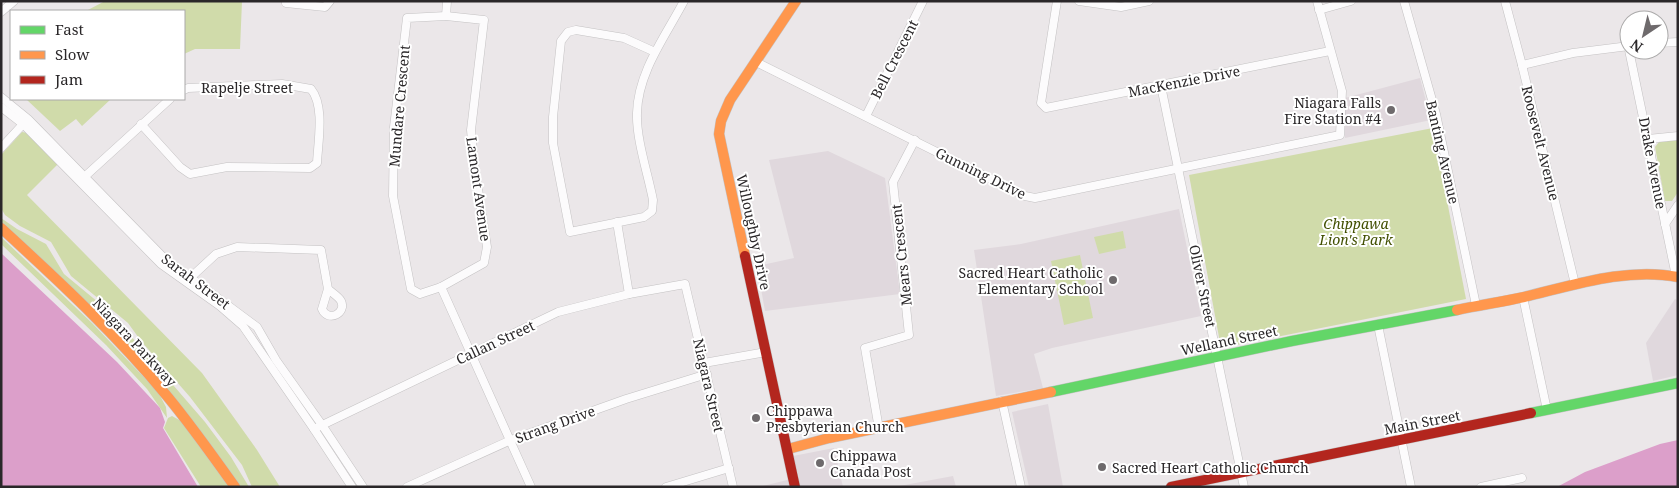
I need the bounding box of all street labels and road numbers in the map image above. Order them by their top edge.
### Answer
street label: Bell Crescent [866,16,922,102]
street label: Mundare Crescent [384,44,414,168]
street label: MacKenzie Drive [1126,61,1242,101]
street label: Rapelje Street [201,78,293,97]
street label: Roosevelt Avenue [1518,84,1564,202]
street label: Banting Avenue [1422,98,1464,206]
street label: Drake Avenue [1635,115,1671,211]
street label: Lamont Avenue [462,135,496,243]
street label: Gunning Drive [933,143,1029,203]
street label: Willoughby Drive [732,172,776,292]
street label: Mears Crescent [886,203,916,307]
street label: Oliver Street [1185,243,1221,329]
street label: Sarah Street [158,249,234,313]
street label: Niagara Parkway [89,293,181,391]
street label: Callan Street [453,315,537,369]
street label: Welland Street [1179,320,1279,359]
street label: Niagara Street [689,336,729,434]
street label: Strang Drive [512,401,598,447]
street label: Main Street [1382,405,1462,439]

